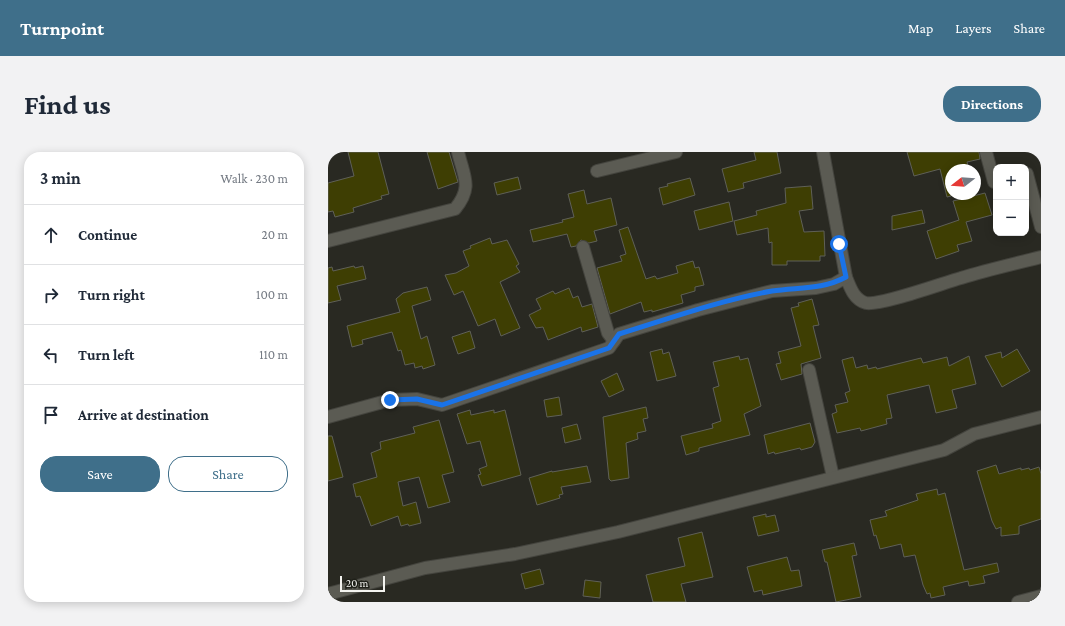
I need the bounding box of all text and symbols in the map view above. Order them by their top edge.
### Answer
text: Turnpoint [20,18,104,39]
text: Map [908,20,933,36]
text: Layers [955,20,992,36]
text: Share [1014,20,1045,36]
button: Directions [943,86,1041,122]
text: Find us [24,89,111,120]
north arrow [945,164,981,200]
map controls [993,164,1029,236]
button: + [993,164,1029,200]
text: 3 min [40,169,81,188]
text: Walk · 230 m [220,171,288,186]
button: − [993,200,1029,236]
icon: ahead [40,224,62,246]
text: Continue [78,227,137,243]
text: 20 m [262,227,288,242]
route start [830,235,848,253]
icon: right [40,284,62,306]
text: Turn right [78,287,145,303]
text: 100 m [256,287,288,302]
icon: left [40,344,62,366]
text: Turn left [78,347,134,363]
text: 110 m [259,347,288,362]
route end [381,391,399,409]
icon: arrive [40,404,62,426]
text: Arrive at destination [78,407,209,423]
button: Save [40,456,160,492]
button: Share [168,456,288,492]
scale bar [340,574,385,593]
text: 20 m [346,577,368,589]

